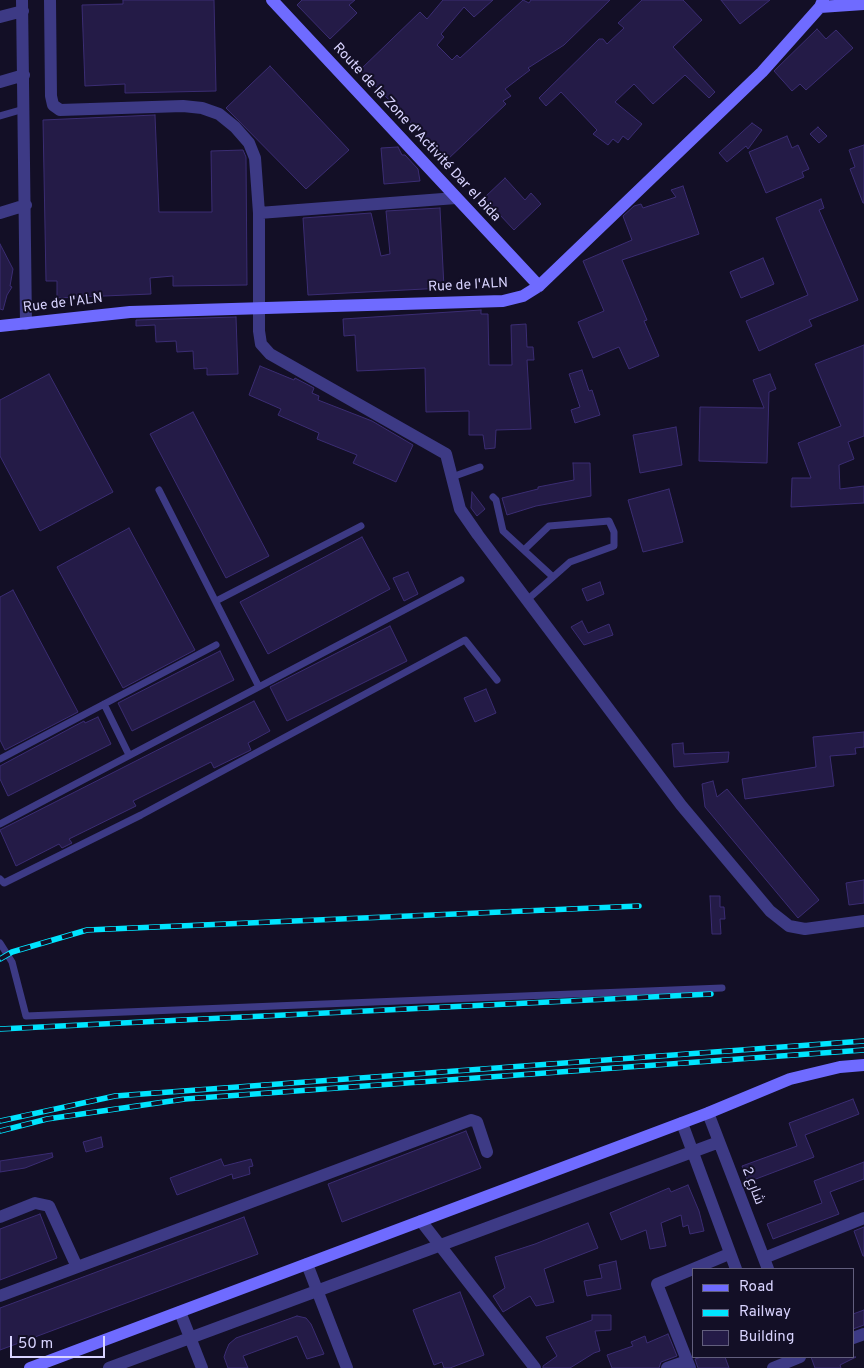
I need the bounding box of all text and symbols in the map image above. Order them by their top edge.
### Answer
street label: Route de la Zone d'Activité Dar el bida [329,40,503,226]
street label: Rue de l'ALN [428,276,508,296]
street label: Rue de l'ALN [22,291,104,317]
street label: شارع 2 [737,1165,767,1207]
legend [692,1268,854,1358]
text: Road [739,1278,774,1297]
text: Railway [739,1303,791,1322]
scale bar [12,1326,108,1358]
text: Building [739,1328,794,1347]
text: 50 m [18,1335,53,1354]

